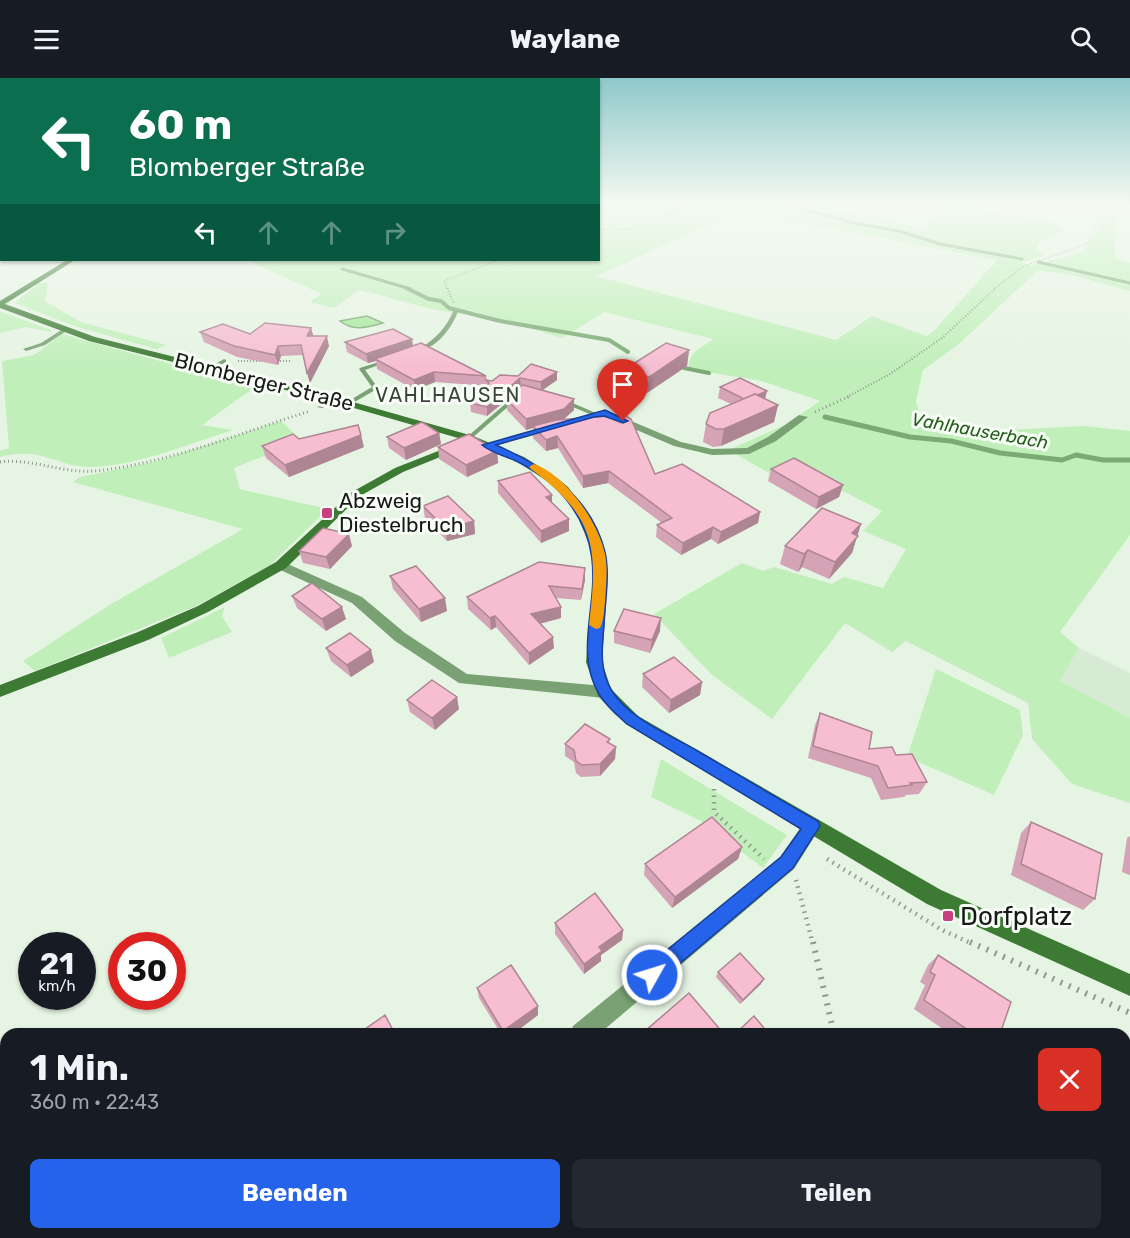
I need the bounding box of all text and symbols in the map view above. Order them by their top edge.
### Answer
icon: menu [30,23,63,56]
text: Waylane [510,23,620,55]
icon: search [1067,23,1100,56]
text: 60 m [129,100,232,150]
icon: left [30,102,108,180]
text: Blomberger Straße [129,151,365,183]
icon: left [189,216,222,249]
icon: ahead [252,216,285,249]
icon: ahead [315,216,348,249]
icon: right [378,216,411,249]
street label: Blomberger Straße [172,347,356,416]
pin [597,359,648,421]
icon: arrive [606,368,639,401]
district label: VAHLHAUSEN [375,383,521,407]
water label: Vahlhauserbach [910,408,1050,454]
place label: Abzweig Diestelbruch [339,488,464,537]
marker: Abzweig Diestelbruch [320,506,334,520]
place label: Dorfplatz [960,901,1072,932]
marker: Dorfplatz [941,909,955,923]
speed limit sign: 30 [108,932,186,1010]
position arrow [620,943,684,1007]
text: 21 [40,946,74,982]
text: km/h [38,977,76,995]
text: 1 Min. [30,1046,129,1089]
button: close [1038,1048,1101,1111]
text: 360 m · 22:43 [30,1090,159,1114]
button: Beenden [30,1159,560,1228]
button: Teilen [572,1159,1101,1228]

